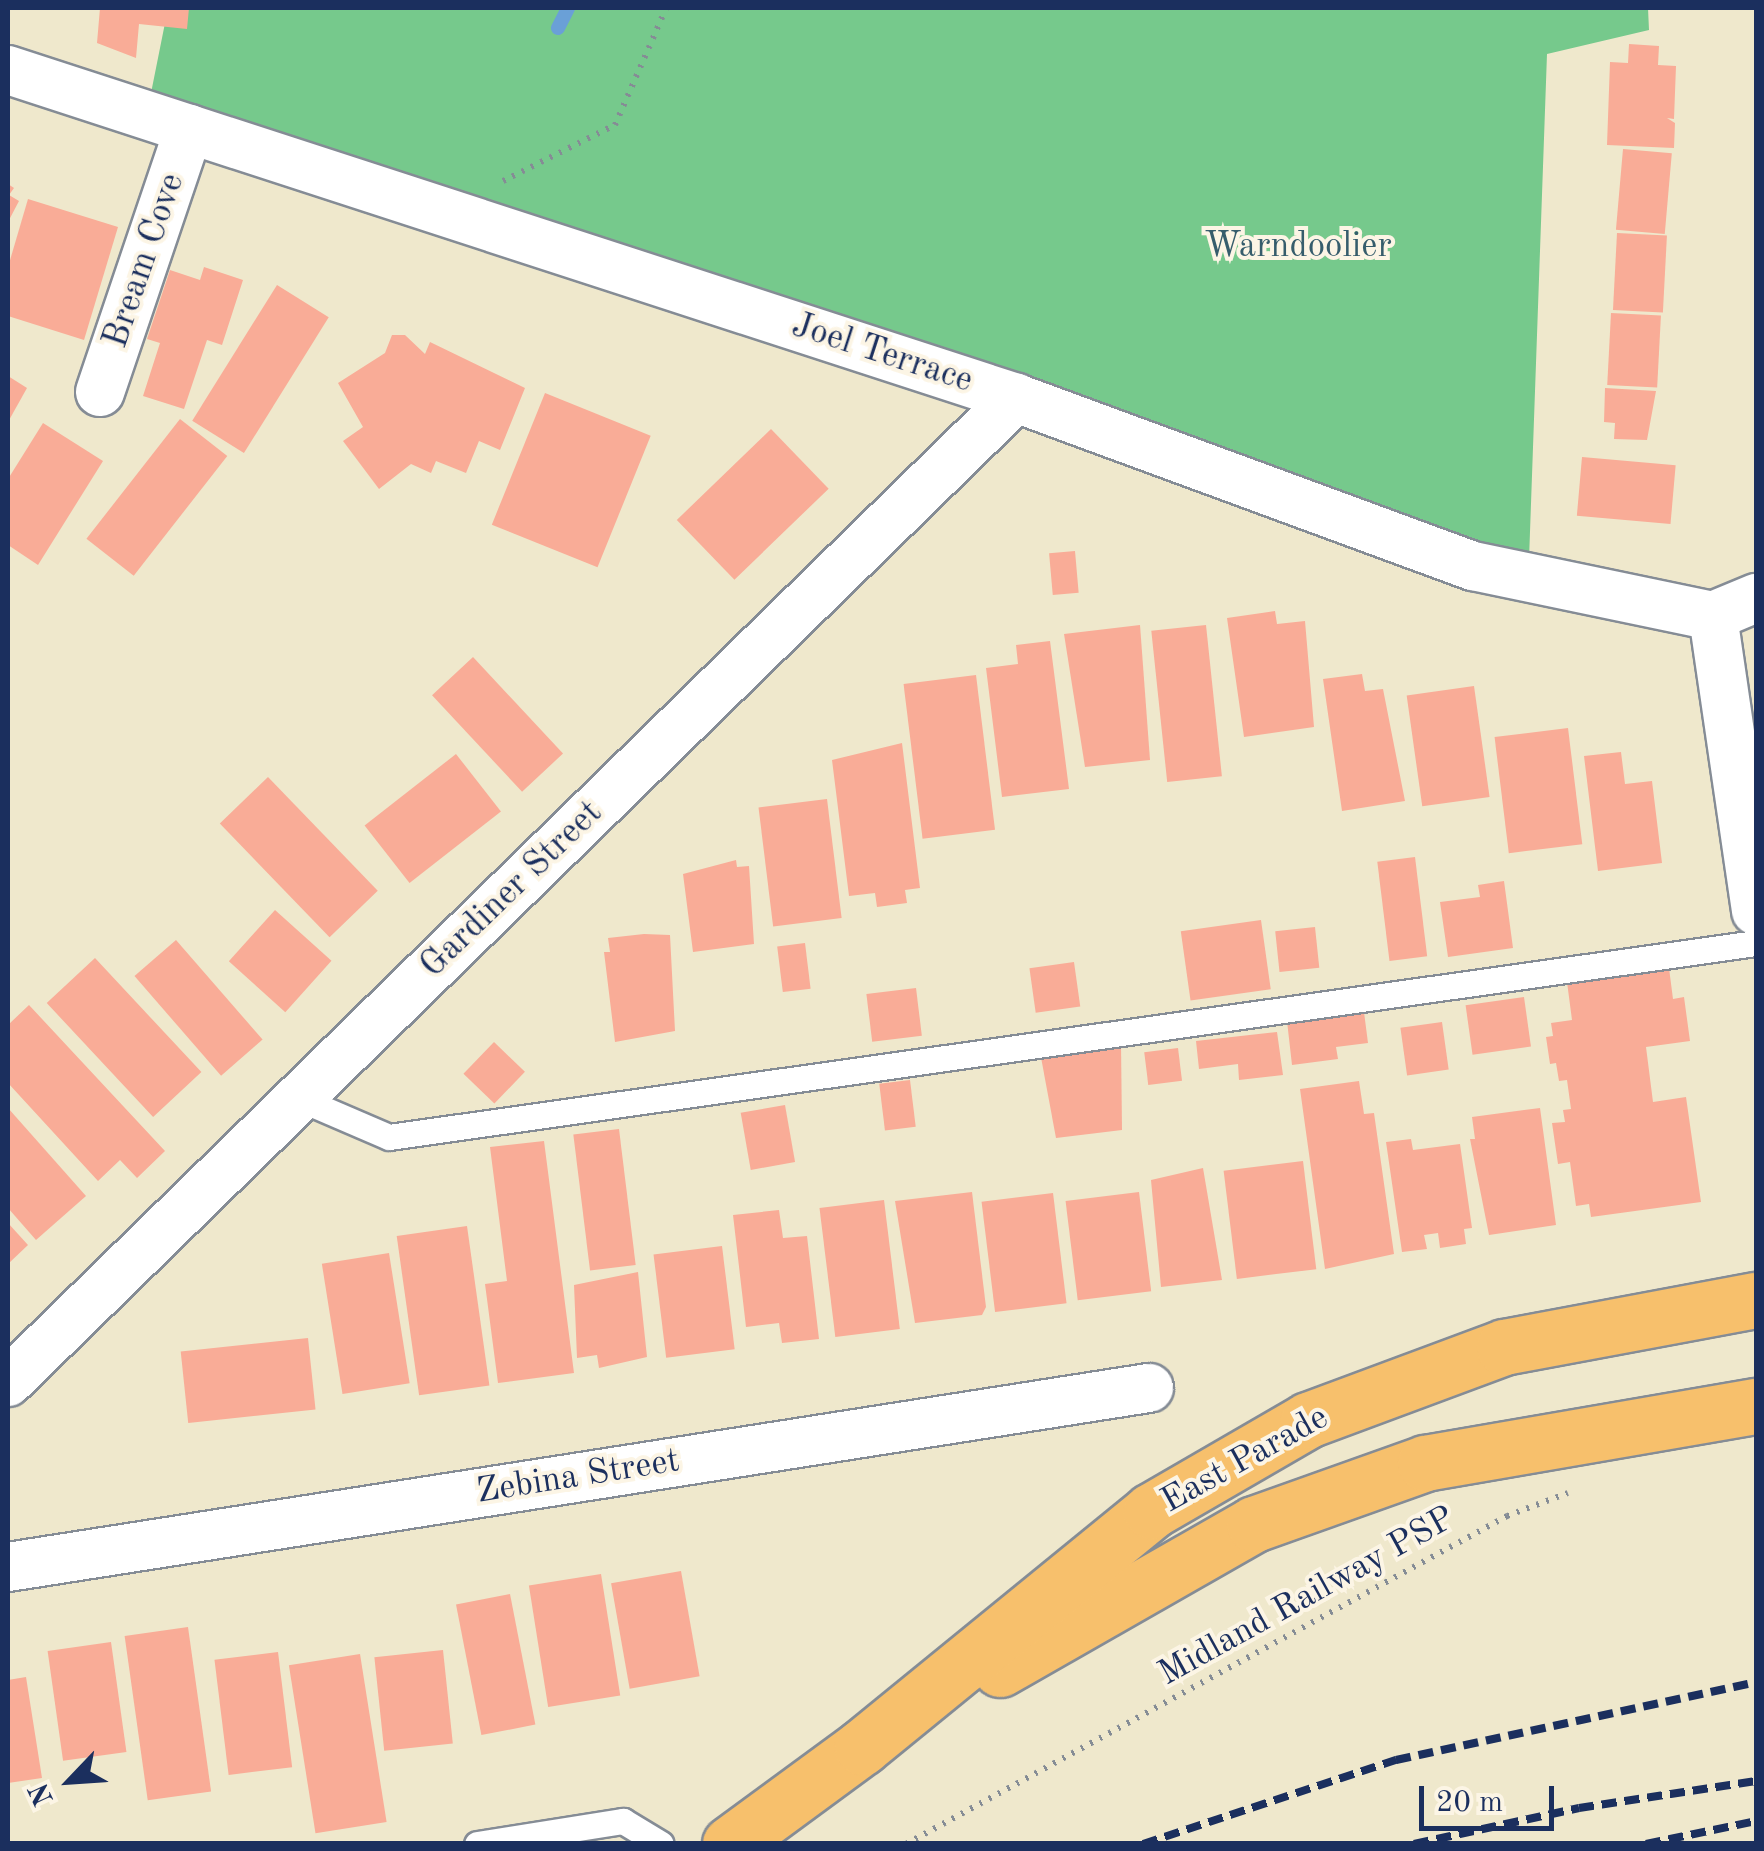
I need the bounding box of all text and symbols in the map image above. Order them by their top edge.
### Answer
street label: Bream Cove [96,168,194,354]
park label: Warndoolier [1204,226,1392,268]
street label: Joel Terrace [786,305,978,403]
street label: Gardiner Street [412,793,612,987]
street label: East Parade [1154,1397,1336,1523]
street label: Zebina Street [473,1440,683,1514]
street label: Midland Railway PSP [1151,1498,1463,1696]
north arrow [20,1731,120,1831]
scale bar [1424,1766,1559,1828]
text: N [26,1778,60,1809]
text: 20 m [1436,1788,1503,1818]

